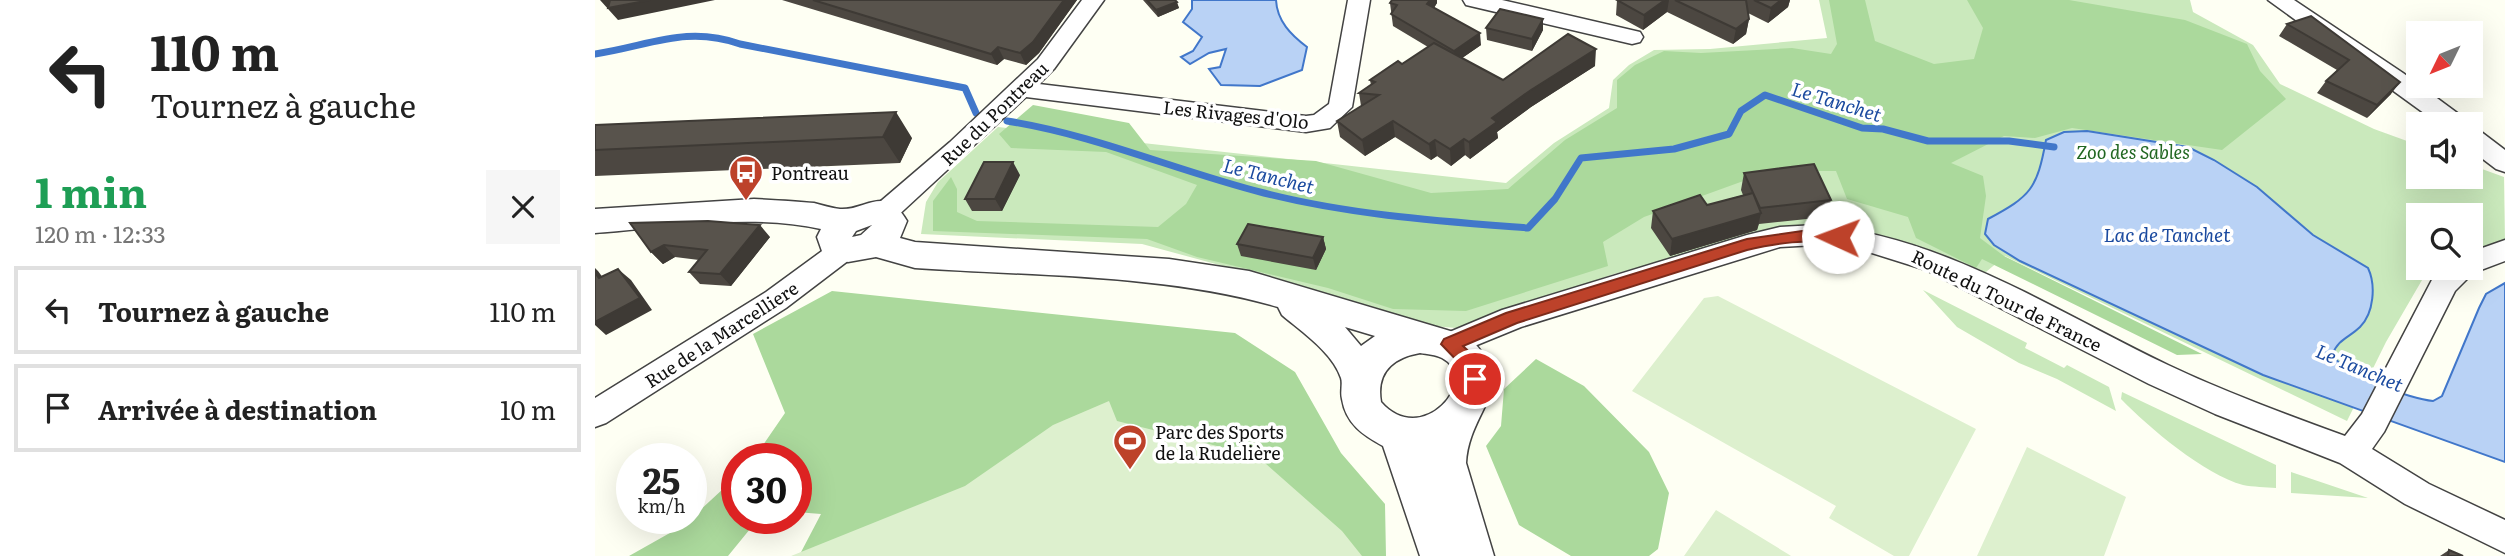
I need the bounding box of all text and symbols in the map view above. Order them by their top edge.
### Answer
text: 110 m [150,13,279,86]
north arrow [2406,21,2483,98]
map controls [2406,21,2483,280]
icon: left [35,28,126,119]
street label: Rue du Pontreau [934,55,1054,171]
water label: Le Tanchet [1789,74,1886,128]
text: Tournez à gauche [150,80,416,128]
street label: Les Rivages d'Olo [1162,93,1310,135]
button: sound [2406,112,2483,189]
park label: Zoo des Sables [2076,138,2190,165]
water label: Le Tanchet [1221,150,1318,200]
bus stop icon: Pontreau [727,153,765,202]
text: 1 min [35,159,147,221]
place label: Pontreau [771,159,849,186]
button: close [486,170,560,244]
position arrow [1801,200,1875,274]
button: search [2406,203,2483,280]
text: 120 m · 12:33 [35,216,166,250]
water label: Lac de Tanchet [2103,220,2231,248]
street label: Route du Tour de France [1907,242,2107,358]
street label: Rue de la Marcelliere [639,274,803,394]
icon: left [39,291,77,329]
text: Tournez à gauche [98,291,329,330]
text: 110 m [489,291,556,330]
water label: Le Tanchet [2312,336,2408,398]
pin [1445,349,1505,409]
icon: arrive [1456,360,1494,398]
icon: arrive [39,389,77,427]
text: Arrivée à destination [98,389,377,428]
text: 10 m [500,389,556,428]
place label: Parc des Sports de la Rudelière [1155,418,1284,466]
sports icon: Parc des Sports de la Rudelière [1111,422,1149,471]
speed limit sign: 30 [721,443,812,534]
text: 25 [643,453,680,505]
text: km/h [638,492,685,519]

